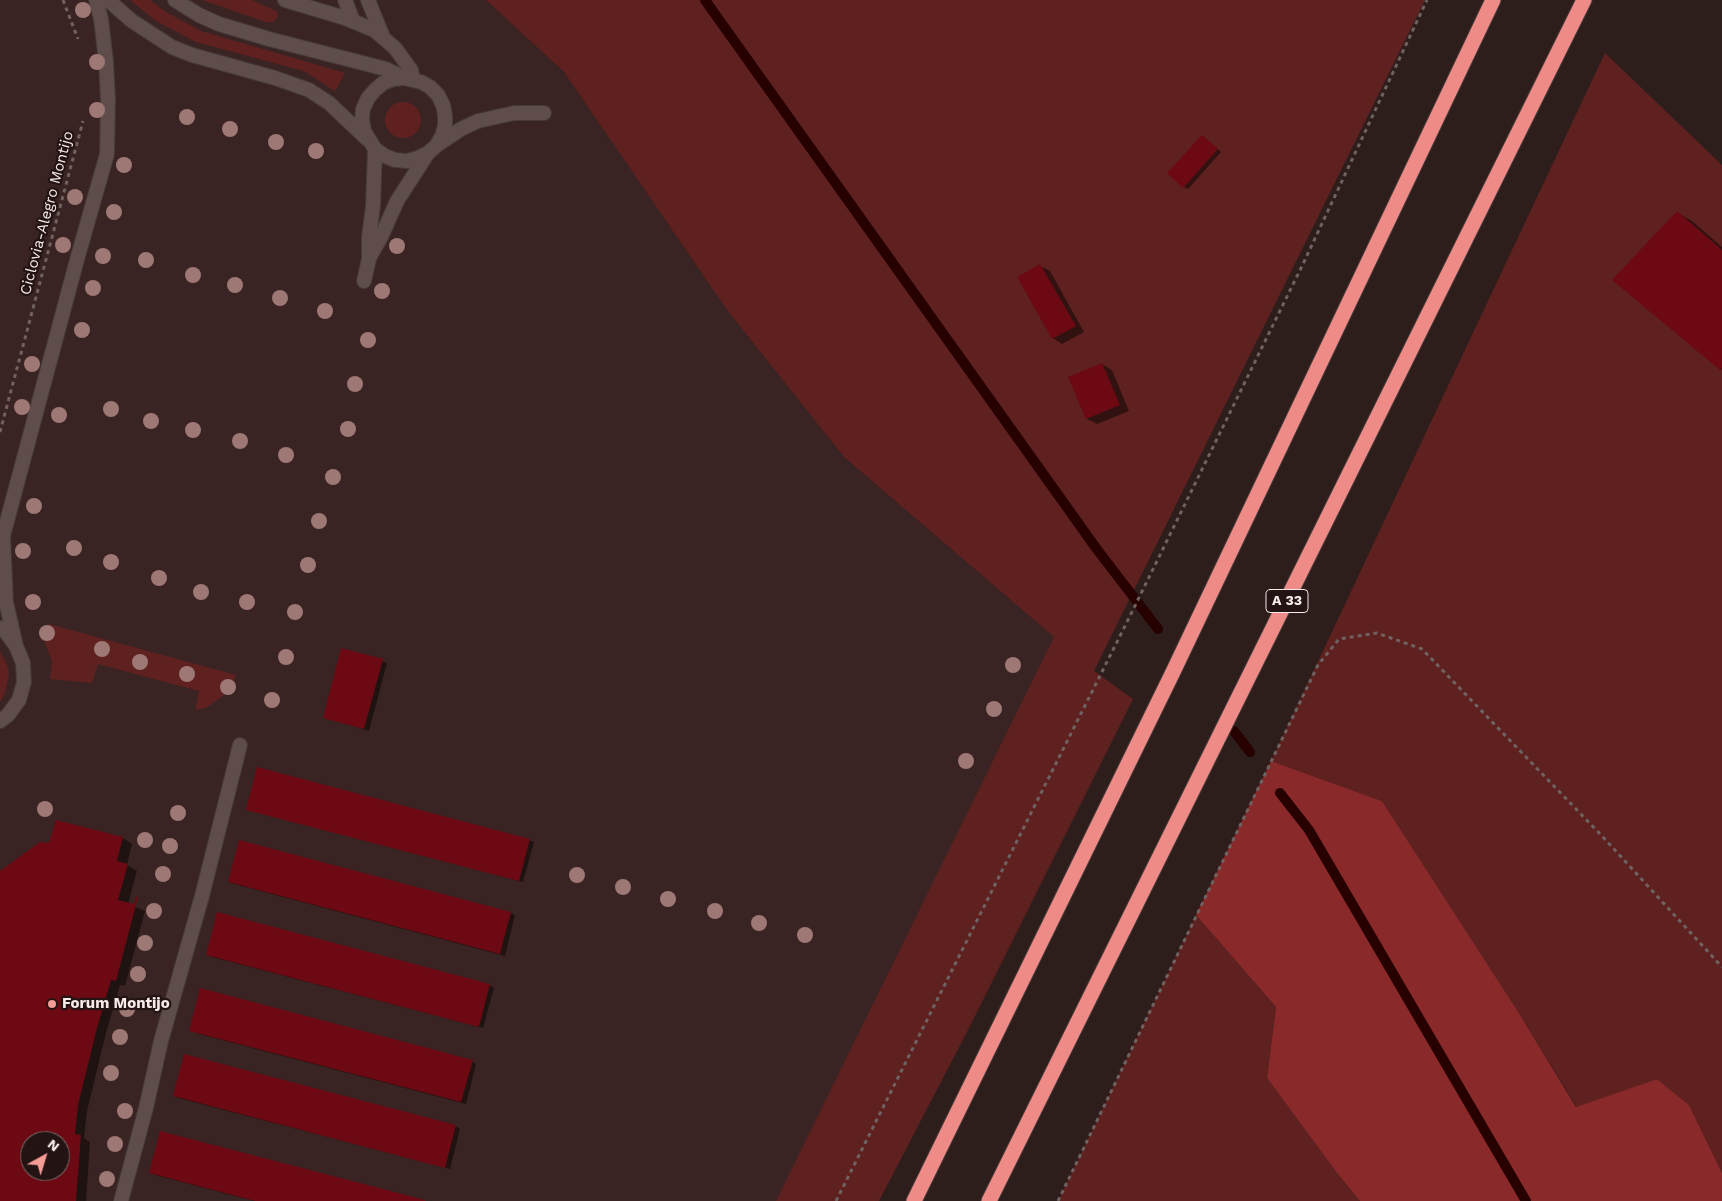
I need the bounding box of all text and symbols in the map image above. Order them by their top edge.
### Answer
street label: Ciclovia-Alegro Montijo [16,129,78,297]
road number: A 33 [1266,590,1308,612]
place label: Forum Montijo [62,995,170,1013]
marker: Forum Montijo [46,998,58,1010]
north arrow [20,1131,70,1181]
text: N [45,1136,63,1155]

